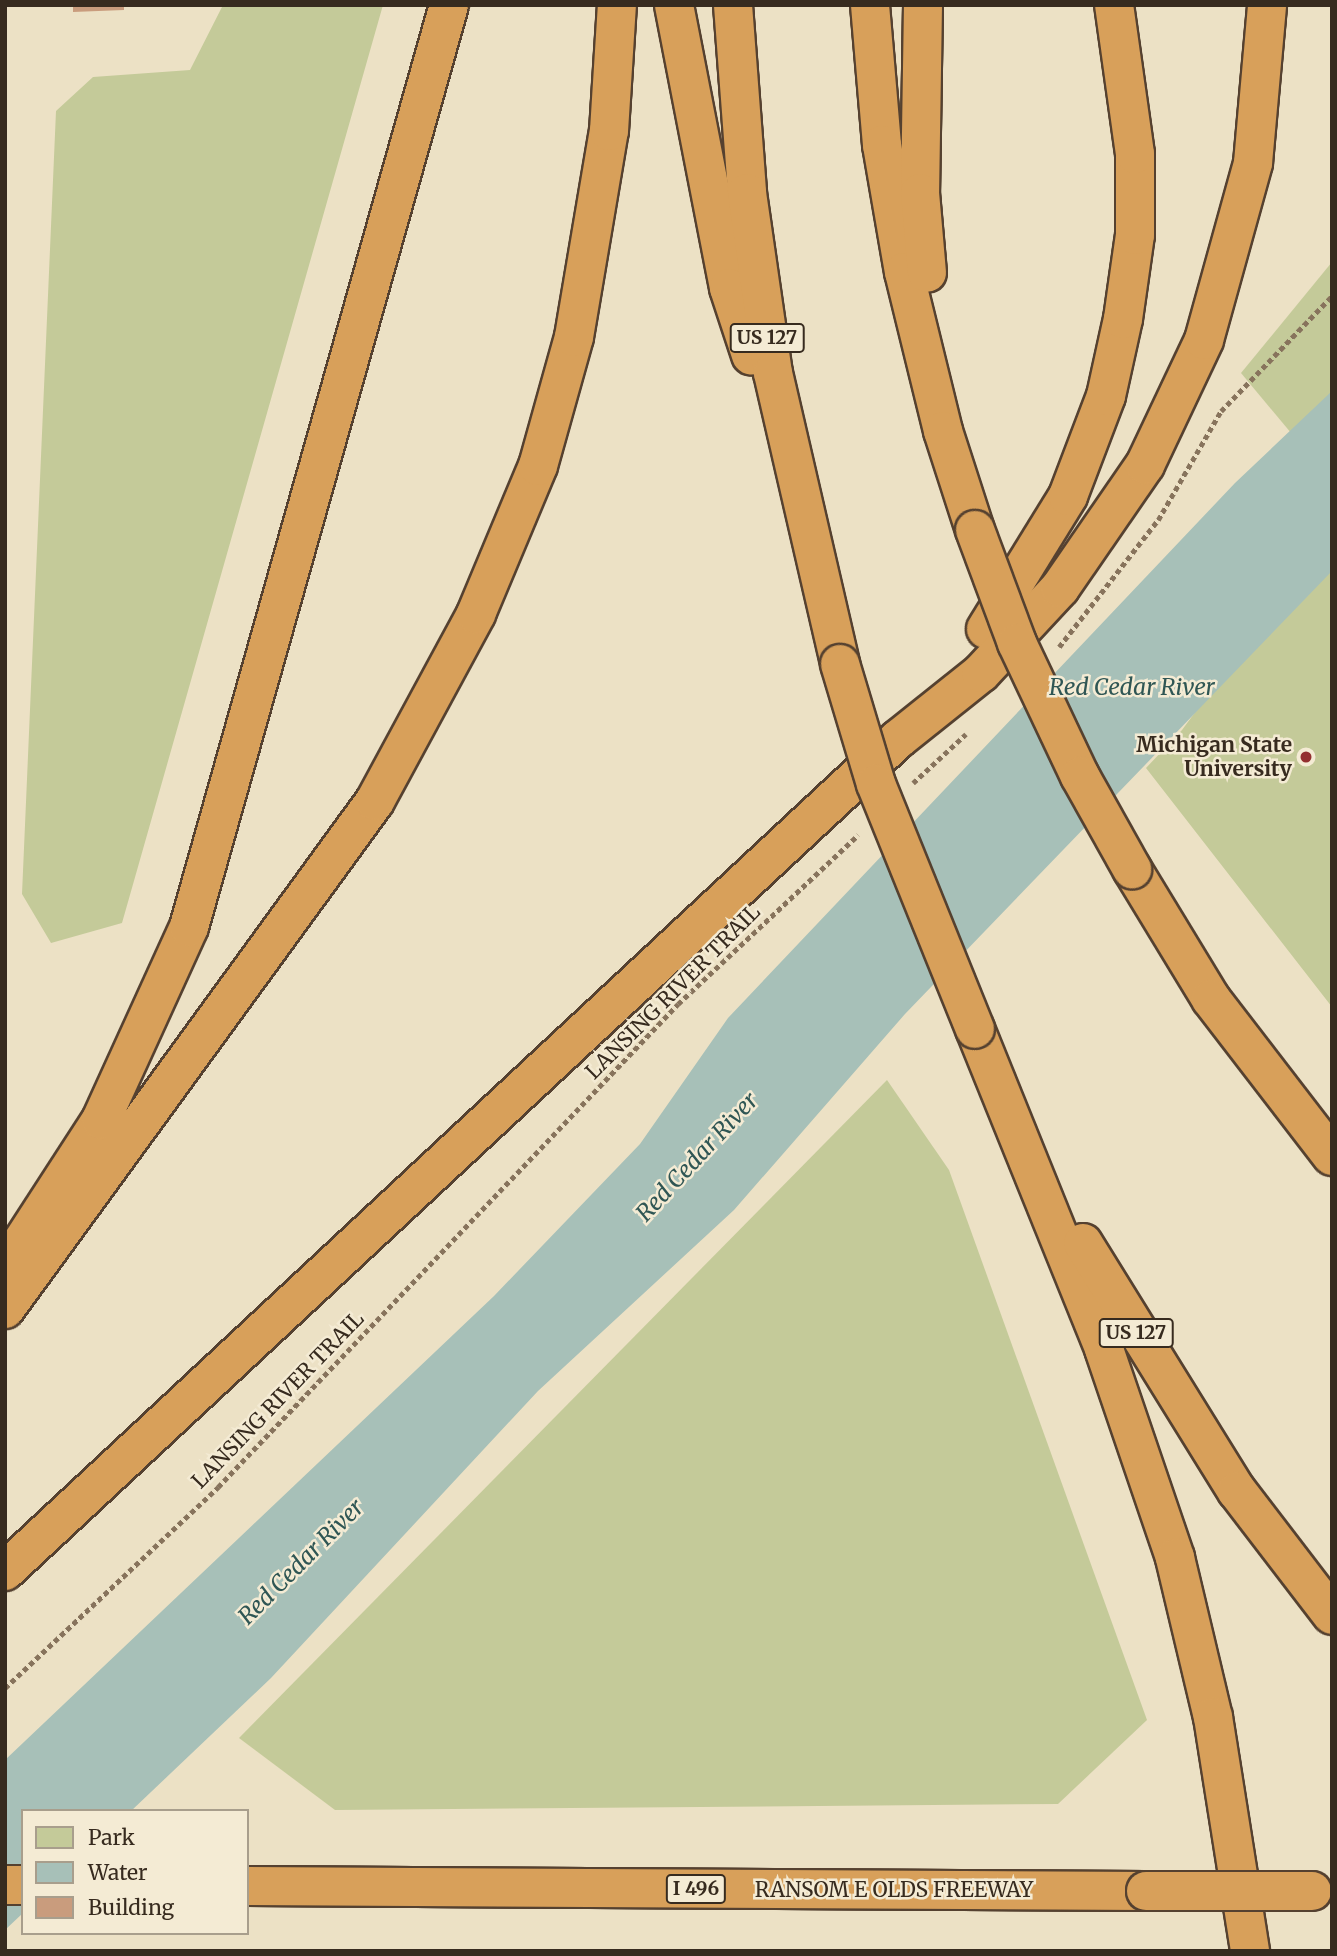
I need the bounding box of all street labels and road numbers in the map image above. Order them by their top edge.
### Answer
road number: US 127 [728,322,806,354]
street label: LANSING RIVER TRAIL [580,899,766,1085]
street label: LANSING RIVER TRAIL [187,1306,369,1494]
road number: US 127 [1098,1317,1174,1348]
road number: I 496 [664,1873,728,1904]
street label: RANSOM E OLDS FREEWAY [755,1877,1033,1903]

